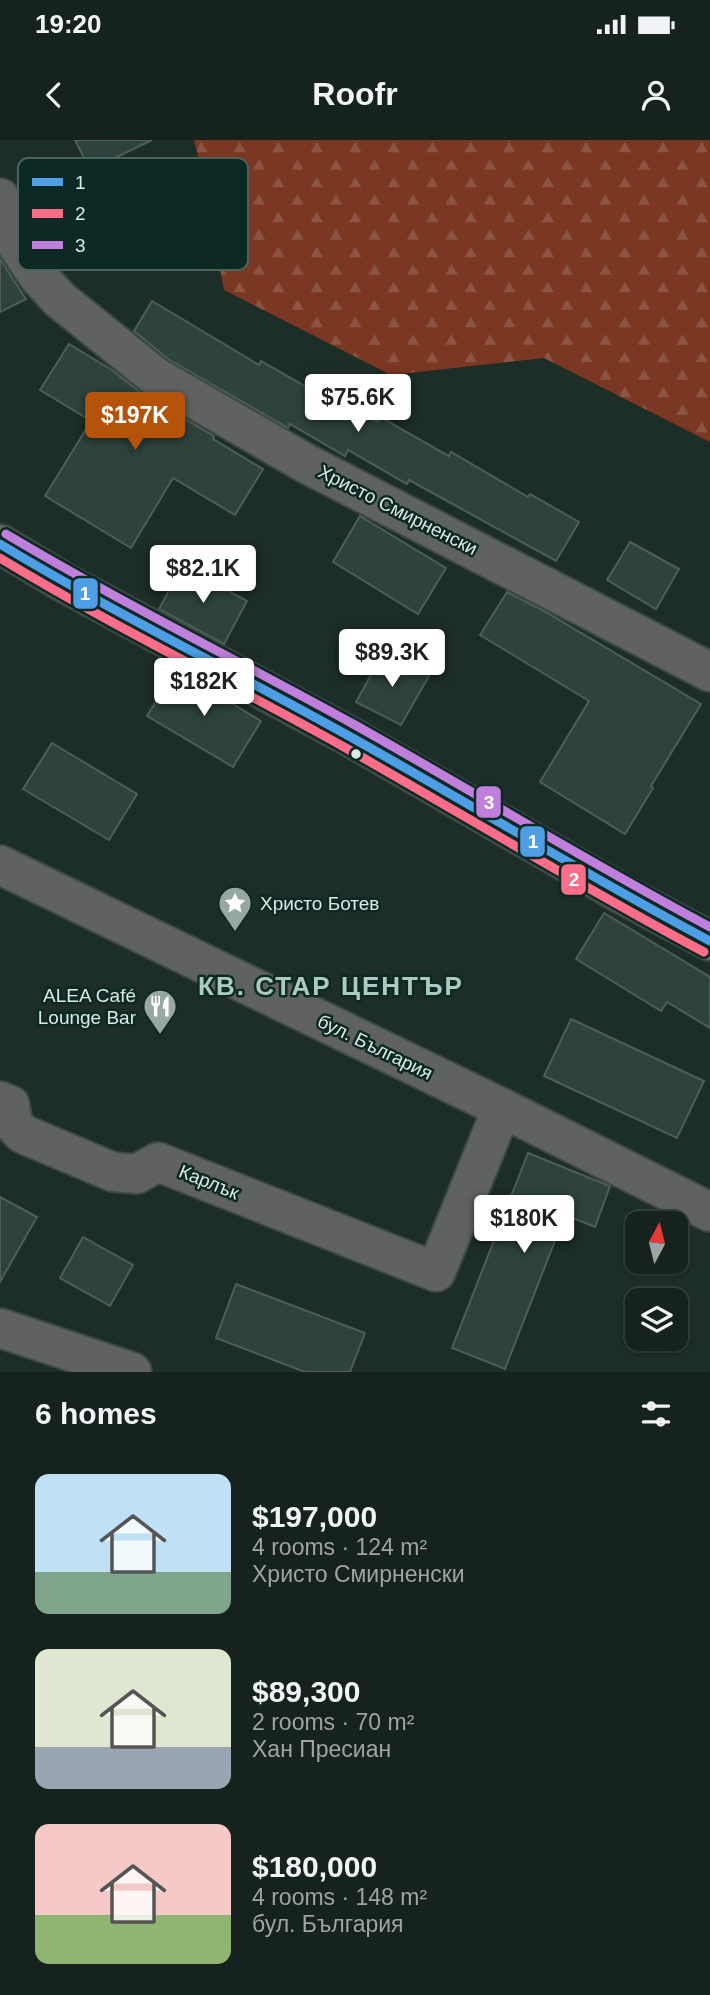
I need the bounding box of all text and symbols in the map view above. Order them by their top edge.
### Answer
text: 19:20 [35,9,102,39]
icon: back [35,76,73,114]
text: Roofr [312,76,398,112]
icon: person [637,76,675,114]
legend [18,158,248,270]
text: 1 [75,172,86,193]
text: 2 [75,203,86,224]
text: 3 [75,235,86,256]
pin: $75.6K [301,374,415,434]
text: $75.6K [321,384,395,410]
pin: $197K [86,392,184,452]
text: $197K [101,402,169,428]
street label: Христо Смирненски [315,461,481,559]
pin: $82.1K [146,546,260,605]
text: $82.1K [166,555,240,581]
line badge: 1 [72,577,99,610]
text: 1 [80,583,91,604]
pin: $89.3K [335,630,449,689]
text: $89.3K [355,639,429,665]
pin: $182K [155,658,253,718]
text: $182K [170,668,238,694]
unlabelled marker [349,747,363,761]
line badge: 3 [475,785,502,819]
text: 3 [484,792,494,813]
line badge: 1 [519,825,546,858]
text: 1 [528,831,539,852]
line badge: 2 [560,863,587,896]
text: 2 [569,869,579,890]
place icon: Христо Ботев [216,884,254,933]
place label: Христо Ботев [260,893,379,914]
district label: КВ. СТАР ЦЕНТЪР [198,971,464,1001]
place label: ALEA Café Lounge Bar [38,985,137,1028]
restaurant icon: ALEA Café Lounge Bar [141,987,179,1036]
street label: бул. България [314,1010,436,1084]
street label: Карлък [176,1160,243,1204]
pin: $180K [475,1196,573,1255]
text: $180K [490,1205,558,1231]
north arrow [625,1211,688,1274]
map controls [625,1211,688,1351]
button: layers [625,1288,688,1351]
icon: filters [637,1395,675,1433]
text: 6 homes [35,1397,157,1430]
text: $197,000 [252,1500,377,1533]
icon: home [91,1502,175,1586]
text: 4 rooms · 124 m² [252,1534,427,1560]
text: Христо Смирненски [252,1561,465,1587]
text: $89,300 [252,1675,360,1708]
icon: home [91,1677,175,1761]
text: 2 rooms · 70 m² [252,1709,414,1735]
text: Хан Пресиан [252,1736,391,1762]
text: $180,000 [252,1850,377,1883]
icon: home [91,1852,175,1936]
text: 4 rooms · 148 m² [252,1884,427,1910]
text: бул. България [252,1911,404,1937]

